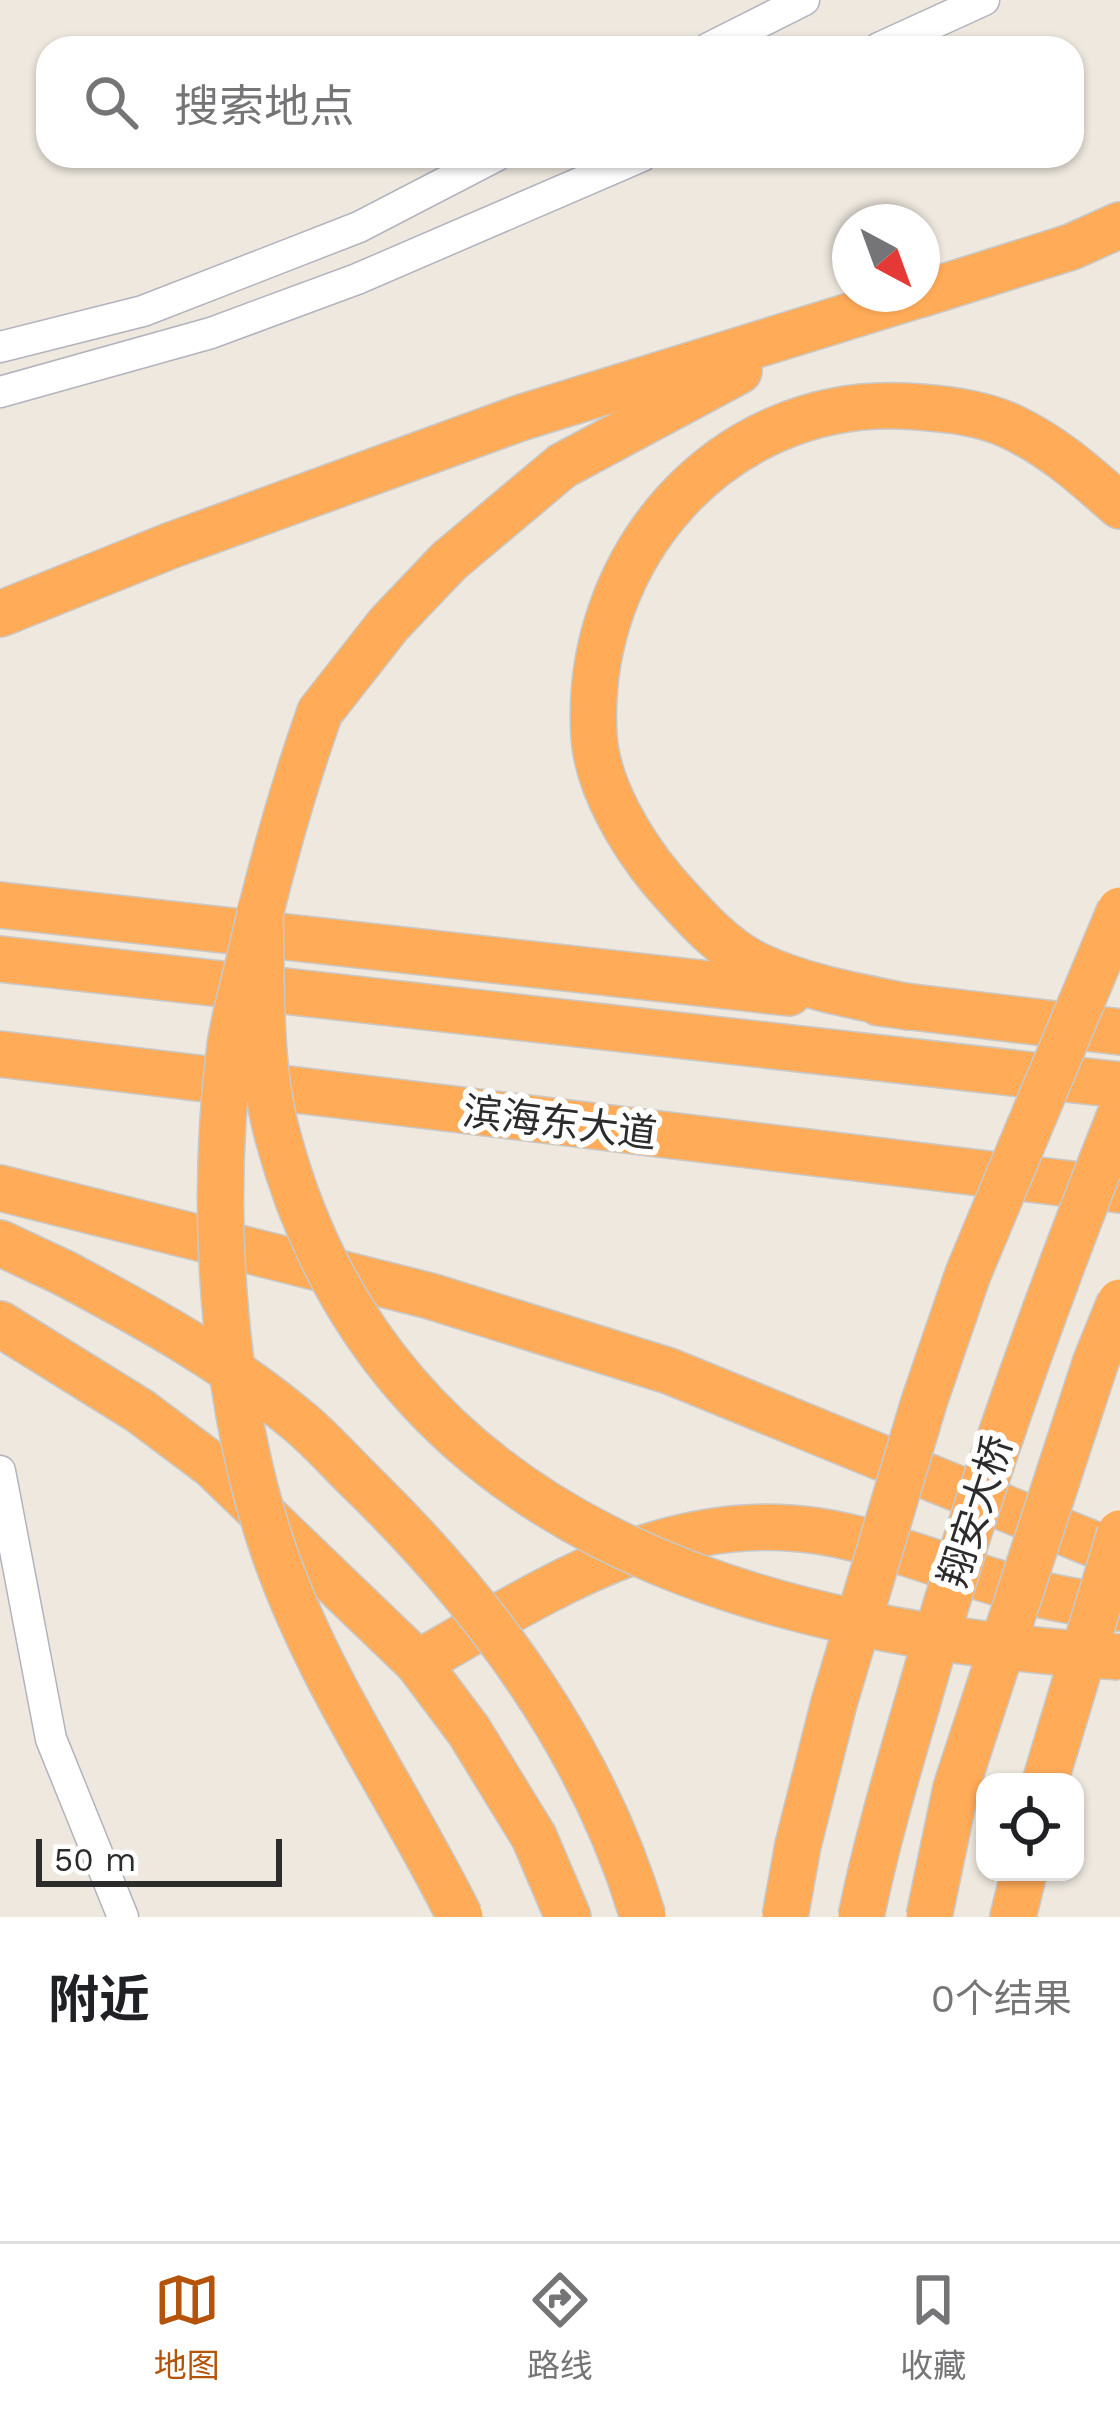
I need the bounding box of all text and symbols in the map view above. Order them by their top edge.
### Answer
search box [36,36,1084,168]
icon: search [78,69,144,135]
text: 搜索地点 [174,80,354,133]
north arrow [832,204,940,312]
street label: 滨海东大道 [460,1088,659,1157]
street label: 翔安大桥 [930,1430,1021,1592]
map controls [976,1773,1084,1881]
button: locate [976,1773,1084,1881]
scale bar [36,1833,282,1886]
text: 50 m [54,1840,136,1879]
text: 附近 [48,1970,150,2029]
text: 0个结果 [931,1976,1072,2021]
tab: 地图 [154,2267,220,2387]
tab: 路线 [527,2267,593,2387]
tab: 收藏 [900,2267,966,2387]

